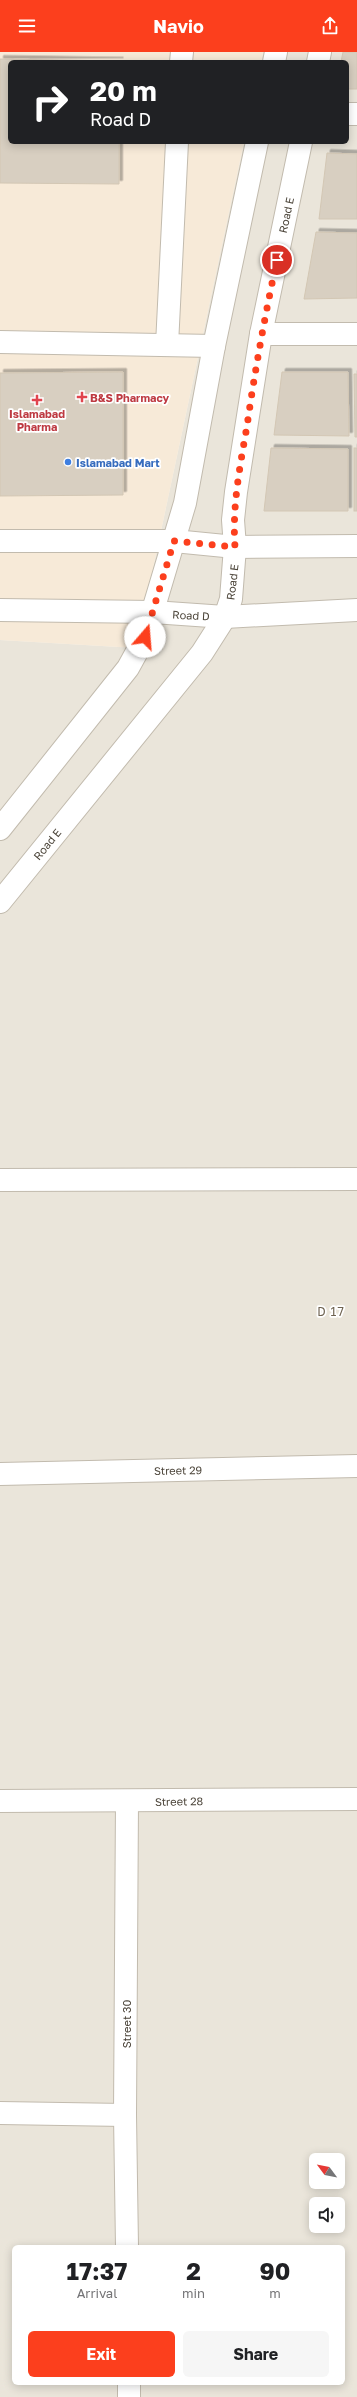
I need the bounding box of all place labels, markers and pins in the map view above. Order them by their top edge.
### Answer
pin [260,243,294,277]
place label: B&S Pharmacy [90,391,170,404]
marker: B&S Pharmacy [77,392,87,402]
marker: Islamabad Pharma [32,395,42,405]
place label: Islamabad Pharma [9,407,65,433]
place label: Islamabad Mart [76,456,160,469]
marker: Islamabad Mart [63,457,73,467]

